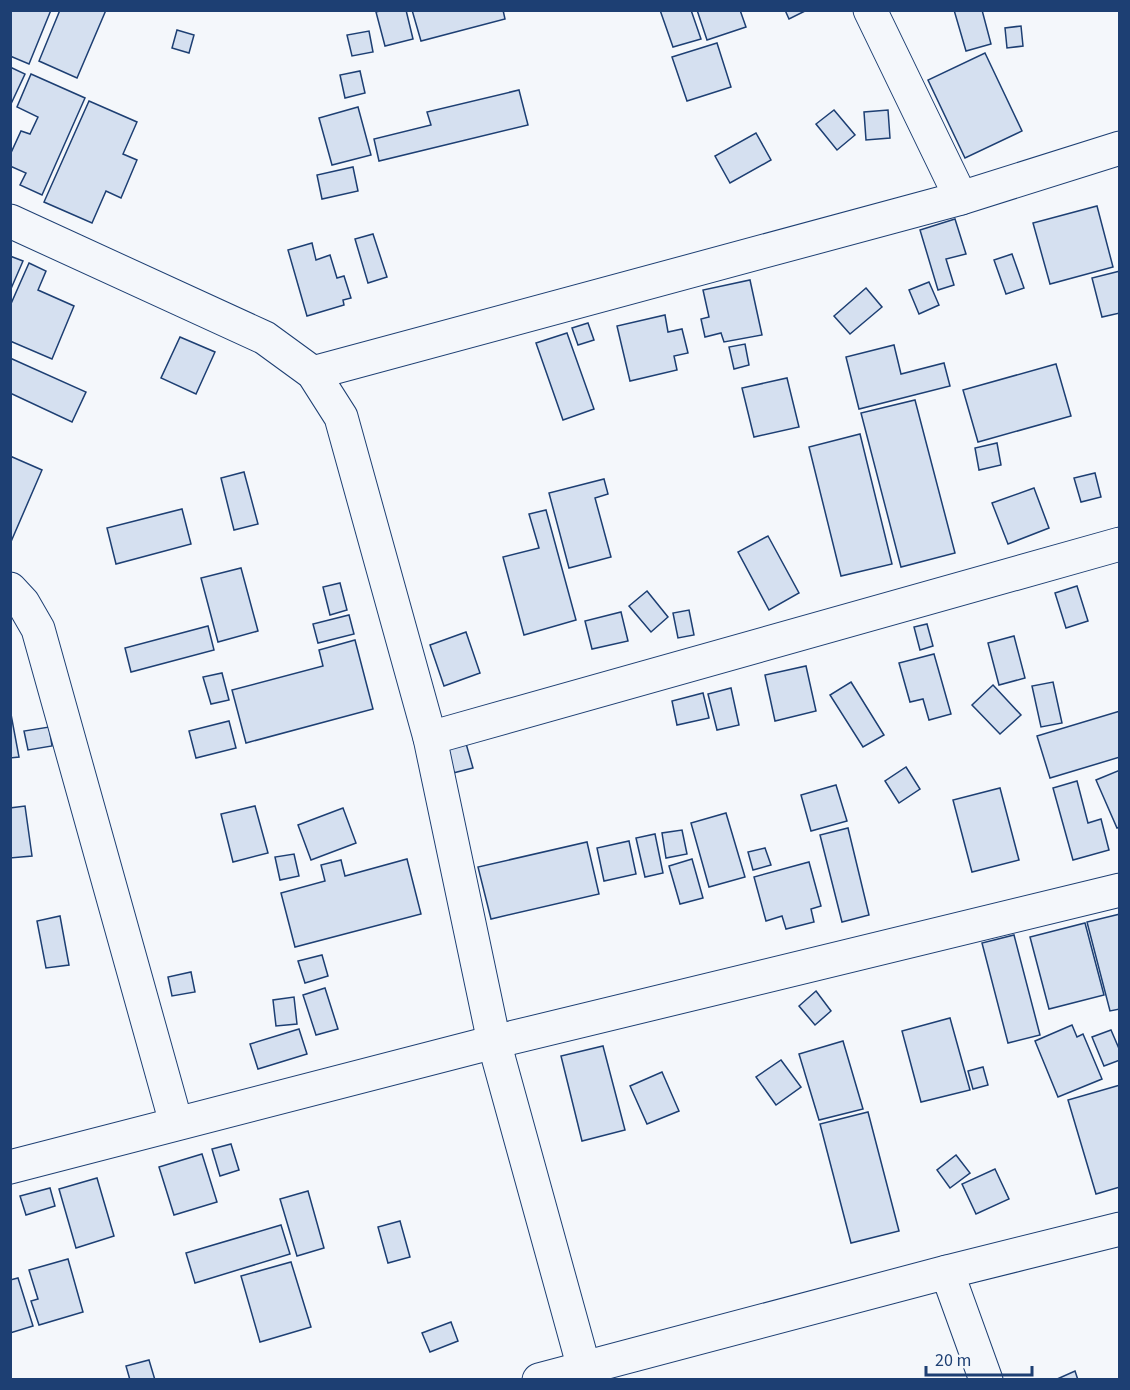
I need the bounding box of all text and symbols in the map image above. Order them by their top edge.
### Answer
scale bar [926,1339,1032,1377]
text: 20 m [935,1348,971,1373]

